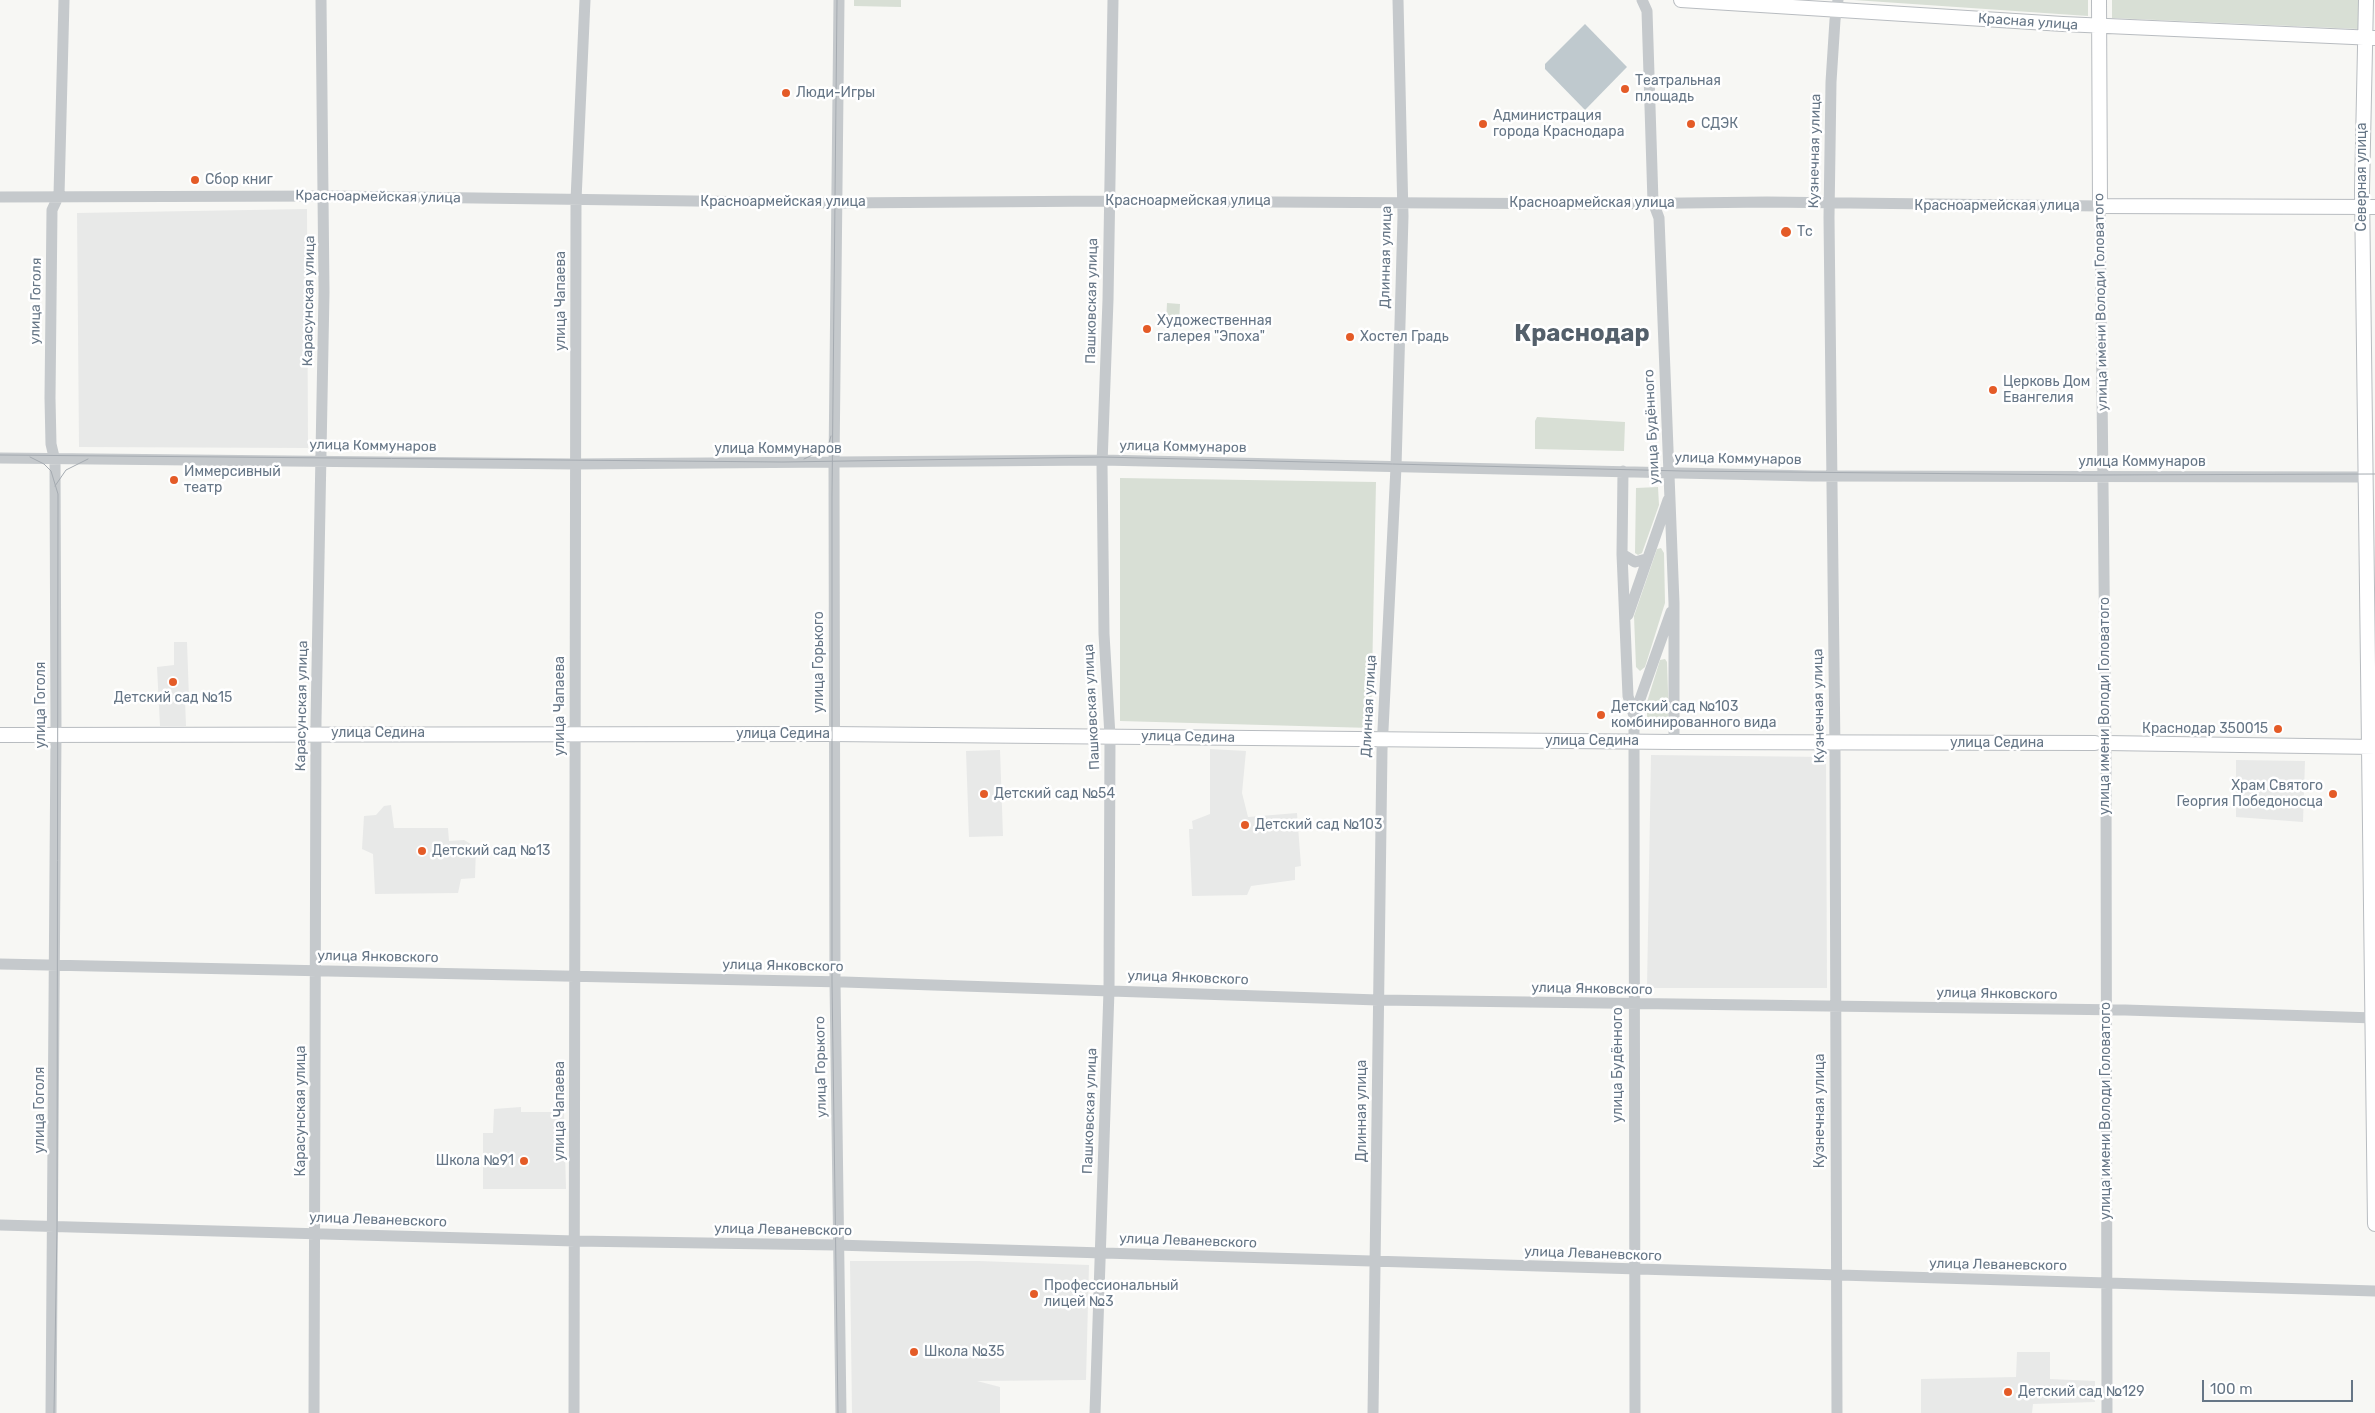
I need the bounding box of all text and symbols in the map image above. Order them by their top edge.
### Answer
street label: Красная улица [1977,10,2079,34]
place label: Театральная площадь [1635,73,1721,105]
marker: Театральная площадь [1619,83,1631,95]
place label: Люди-Игры [796,85,875,101]
marker: Люди-Игры [780,87,792,99]
street label: Кузнечная улица [1806,93,1824,209]
place label: Администрация города Краснодара [1493,108,1624,140]
place label: СДЭК [1701,116,1738,132]
marker: Администрация города Краснодара [1477,118,1489,130]
marker: СДЭК [1685,118,1697,130]
street label: Северная улица [2354,123,2370,231]
place label: Сбор книг [205,172,273,188]
marker: Сбор книг [189,174,201,186]
street label: Красноармейская улица [295,187,461,207]
street label: Красноармейская улица [1105,193,1271,209]
street label: улица имени Володи Головатого [2091,193,2111,411]
street label: Красноармейская улица [700,194,866,210]
street label: Красноармейская улица [1509,195,1675,211]
street label: Красноармейская улица [1914,198,2080,214]
street label: Длинная улица [1377,206,1395,308]
place label: Тс [1797,224,1813,240]
marker: Тс [1779,225,1793,239]
street label: Карасунская улица [299,235,319,367]
street label: Пашковская улица [1083,238,1101,364]
street label: улица Чапаева [553,251,569,351]
street label: улица Гоголя [27,257,45,345]
place label: Художественная галерея "Эпоха" [1157,313,1272,346]
district label: Краснодар [1514,320,1650,348]
marker: Художественная галерея "Эпоха" [1141,323,1153,335]
place label: Хостел Градь [1360,329,1449,345]
marker: Хостел Градь [1344,331,1356,343]
street label: улица Будённого [1641,369,1663,485]
place label: Церковь Дом Евангелия [2003,374,2090,407]
marker: Церковь Дом Евангелия [1987,384,1999,396]
street label: улица Коммунаров [309,436,437,456]
street label: улица Коммунаров [1119,437,1247,457]
street label: улица Коммунаров [714,441,842,457]
street label: улица Коммунаров [1674,449,1802,469]
street label: улица Коммунаров [2078,454,2206,470]
place label: Иммерсивный театр [184,464,281,497]
marker: Иммерсивный театр [168,474,180,486]
street label: улица имени Володи Головатого [2097,597,2113,815]
street label: улица Горького [811,611,827,713]
street label: Карасунская улица [292,640,312,772]
street label: Пашковская улица [1080,644,1104,770]
street label: Кузнечная улица [1810,648,1828,764]
street label: Длинная улица [1358,654,1380,758]
street label: улица Чапаева [552,656,568,756]
street label: улица Гоголя [33,662,49,748]
marker: Детский сад №15 [167,676,179,688]
place label: Детский сад №15 [114,690,232,706]
place label: Детский сад №103 комбинированного вида [1611,699,1776,732]
marker: Детский сад №103 комбинированного вида [1595,709,1607,721]
place label: Краснодар 350015 [2142,721,2268,737]
marker: Краснодар 350015 [2272,723,2284,735]
street label: улица Седина [331,725,425,741]
street label: улица Седина [736,726,830,742]
street label: улица Седина [1141,728,1235,746]
street label: улица Седина [1545,733,1639,749]
street label: улица Седина [1950,735,2044,751]
place label: Храм Святого Георгия Победоносца [2176,778,2323,810]
place label: Детский сад №54 [994,786,1115,802]
marker: Детский сад №54 [978,788,990,800]
marker: Храм Святого Георгия Победоносца [2327,788,2339,800]
place label: Детский сад №103 [1255,817,1382,833]
marker: Детский сад №103 [1239,819,1251,831]
place label: Детский сад №13 [432,843,551,859]
marker: Детский сад №13 [416,845,428,857]
street label: улица Янковского [317,948,439,966]
street label: улица Янковского [722,957,844,975]
street label: улица Янковского [1127,967,1249,989]
street label: улица Янковского [1531,980,1653,998]
street label: улица Янковского [1936,985,2058,1003]
street label: улица имени Володи Головатого [2098,1002,2114,1220]
street label: улица Будённого [1610,1007,1626,1123]
street label: улица Горького [812,1016,830,1118]
street label: Карасунская улица [293,1046,309,1176]
street label: Пашковская улица [1079,1048,1101,1174]
street label: Кузнечная улица [1812,1054,1828,1168]
street label: Длинная улица [1354,1060,1370,1162]
street label: улица Чапаева [552,1061,568,1161]
street label: улица Гоголя [32,1067,48,1153]
place label: Школа №91 [436,1153,514,1169]
marker: Школа №91 [518,1155,530,1167]
street label: улица Леваневского [309,1209,447,1231]
street label: улица Леваневского [714,1220,852,1240]
street label: улица Леваневского [1119,1230,1257,1252]
street label: улица Леваневского [1524,1243,1662,1265]
street label: улица Леваневского [1929,1255,2067,1275]
place label: Профессиональный лицей №3 [1044,1278,1179,1310]
marker: Профессиональный лицей №3 [1028,1288,1040,1300]
place label: Школа №35 [924,1344,1005,1360]
marker: Школа №35 [908,1346,920,1358]
scale bar [2205,1370,2356,1402]
text: 100 m [2210,1380,2252,1398]
place label: Детский сад №129 [2018,1384,2145,1400]
marker: Детский сад №129 [2002,1386,2014,1398]

